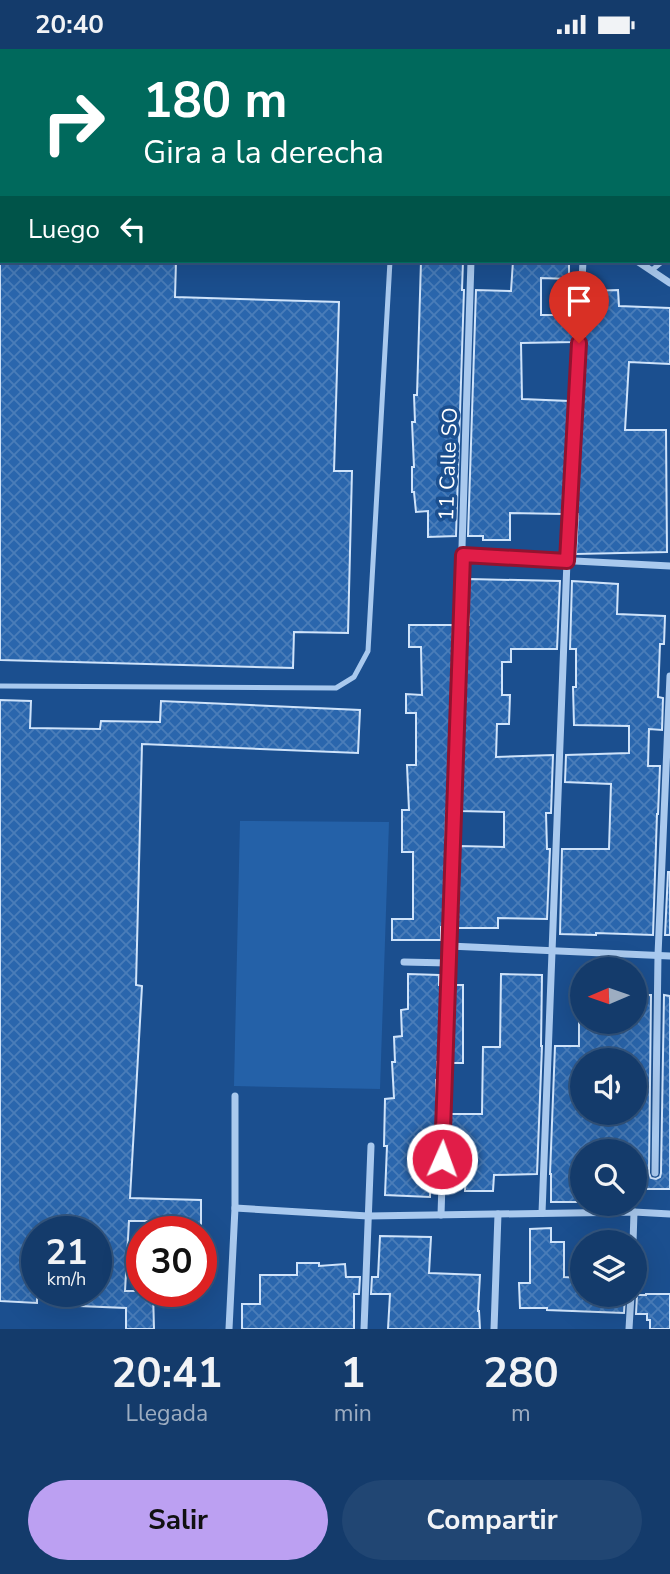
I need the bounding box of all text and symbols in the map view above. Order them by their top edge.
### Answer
text: 20:40 [35,7,104,42]
text: 180 m [143,67,287,134]
icon: right [28,77,119,168]
text: Gira a la derecha [143,131,384,174]
icon: left [114,210,152,248]
text: Luego [28,212,100,247]
pin [549,271,609,343]
icon: arrive [560,282,598,320]
street label: 11 Calle SO [432,407,464,521]
north arrow [570,957,648,1034]
map controls [570,957,647,1307]
button: sound [570,1048,647,1125]
position arrow [405,1122,479,1196]
button: search [570,1139,647,1216]
speed limit sign: 30 [126,1216,217,1307]
text: 21 [45,1229,88,1276]
button: layers [570,1230,647,1307]
text: km/h [47,1267,86,1291]
text: 20:41 [111,1345,222,1402]
text: 1 [340,1345,365,1402]
text: 280 [483,1345,559,1402]
text: Llegada [126,1398,208,1429]
text: min [334,1398,372,1429]
text: m [511,1398,531,1429]
button: Salir [28,1480,328,1560]
button: Compartir [342,1480,642,1560]

